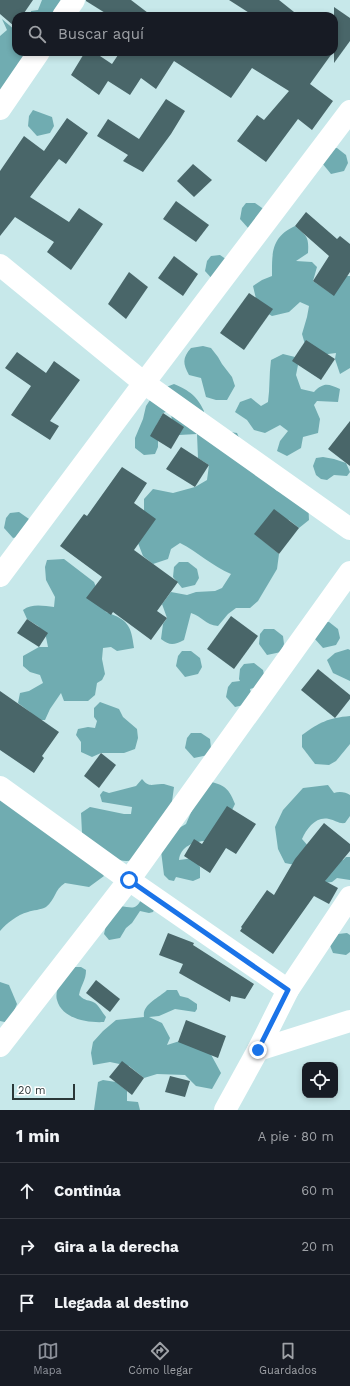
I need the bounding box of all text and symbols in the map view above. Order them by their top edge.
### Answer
search box [12,12,338,56]
icon: search [26,23,48,45]
text: Buscar aquí [58,25,144,43]
route start [120,871,138,889]
route end [249,1041,267,1059]
map controls [302,1062,338,1098]
button: locate [302,1062,338,1098]
scale bar [12,1082,75,1101]
text: 20 m [18,1084,46,1097]
text: 1 min [16,1126,60,1146]
text: A pie · 80 m [258,1129,334,1144]
icon: ahead [16,1180,38,1202]
text: Continúa [54,1182,121,1200]
text: 60 m [301,1183,334,1198]
icon: right [16,1236,38,1258]
text: Gira a la derecha [54,1238,179,1256]
text: 20 m [302,1239,334,1254]
icon: arrive [16,1292,38,1314]
text: Llegada al destino [54,1294,189,1312]
tab: Mapa [33,1340,62,1377]
tab: Cómo llegar [128,1340,193,1377]
tab: Guardados [259,1340,317,1377]

